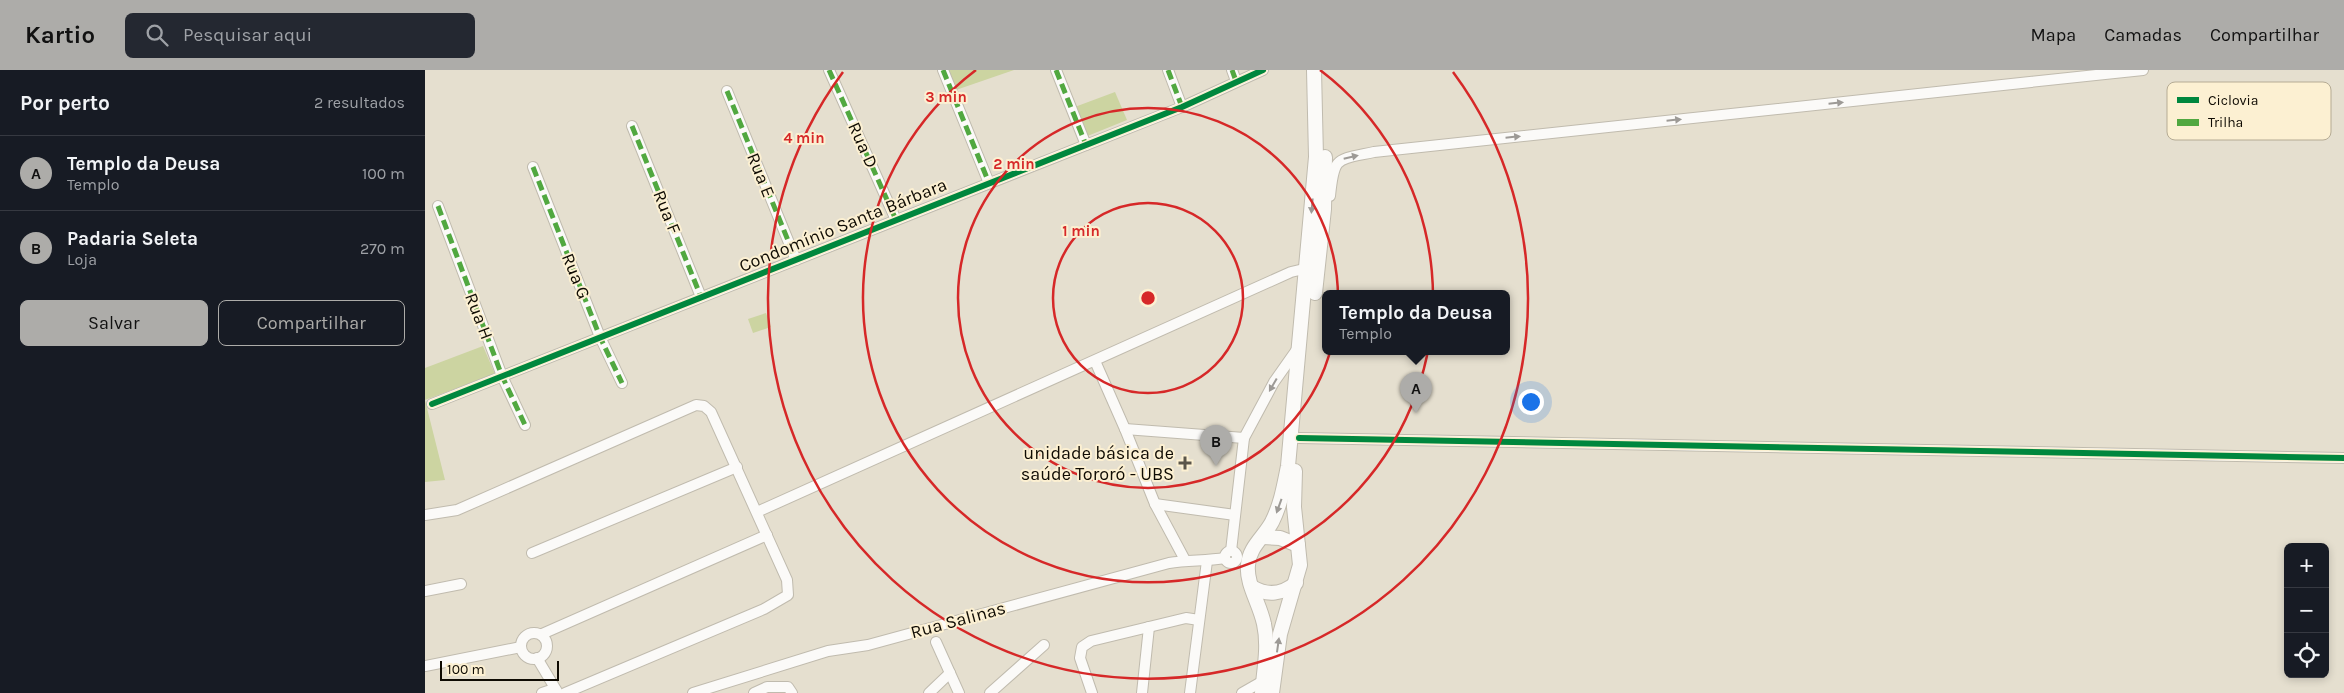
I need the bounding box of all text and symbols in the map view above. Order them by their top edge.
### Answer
search box [125,13,475,58]
text: Kartio [25,21,95,49]
icon: search [143,21,171,49]
text: Pesquisar aqui [183,24,312,46]
text: Mapa [2031,24,2076,46]
text: Camadas [2104,24,2182,46]
text: Compartilhar [2210,24,2319,46]
legend [2167,82,2331,140]
text: 3 min [925,88,967,106]
text: Por perto [20,91,110,115]
text: Ciclovia [2208,92,2258,109]
text: 2 resultados [314,93,405,112]
one-way arrow [1828,99,1844,107]
text: Trilha [2208,114,2243,131]
one-way arrow [1666,116,1682,124]
street label: Rua D [843,119,883,171]
text: 4 min [783,129,825,147]
one-way arrow [1505,133,1521,141]
street label: Rua E [742,149,780,201]
text: Templo da Deusa [67,153,220,175]
one-way arrow [1344,153,1359,161]
text: 2 min [993,155,1035,173]
text: A [31,164,41,183]
text: 100 m [362,164,405,183]
street label: Condomínio Santa Bárbara [736,173,950,277]
text: Templo [67,175,120,194]
street label: Rua F [648,187,686,237]
one-way arrow [1308,198,1316,214]
text: 1 min [1062,222,1100,240]
text: Padaria Seleta [67,228,198,250]
text: B [31,239,41,258]
text: 270 m [360,239,405,258]
text: Loja [67,250,97,269]
street label: Rua G [557,250,595,302]
centre of rings [1139,289,1157,307]
street label: Rua H [460,290,498,342]
popup [1322,290,1510,355]
button: Salvar [20,300,208,346]
button: Compartilhar [218,300,405,346]
text: Templo da Deusa [1339,302,1493,324]
text: Templo [1339,324,1392,343]
pin: A [1400,372,1432,413]
one-way arrow [1269,378,1278,391]
your location [1518,389,1544,415]
pin: B [1200,425,1232,466]
place label: unidade básica de saúde Tororó - UBS [1021,442,1174,485]
marker: unidade básica de saúde Tororó - UBS [1178,456,1192,470]
one-way arrow [1275,499,1283,514]
map controls [2284,543,2329,678]
button: + [2284,543,2329,588]
button: − [2284,588,2329,633]
street label: Rua Salinas [908,597,1008,643]
button: locate [2284,633,2329,678]
one-way arrow [1274,636,1282,652]
scale bar [440,658,559,681]
text: 100 m [447,661,485,678]

